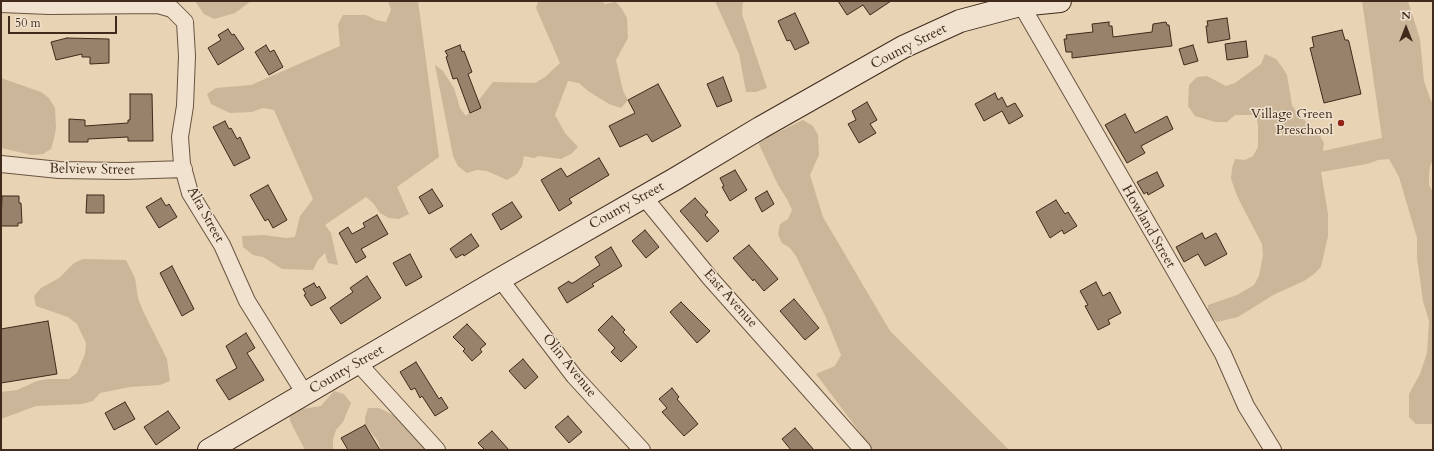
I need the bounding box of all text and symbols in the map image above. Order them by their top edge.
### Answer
scale bar [10,8,119,34]
north arrow [1386,8,1426,48]
text: N [1401,8,1411,23]
text: 50 m [15,15,41,31]
street label: County Street [868,21,950,73]
place label: Village Green Preschool [1251,107,1333,140]
marker: Village Green Preschool [1336,118,1346,128]
street label: Belview Street [49,161,135,179]
street label: County Street [587,178,667,234]
street label: Howland Street [1117,183,1179,271]
street label: Alta Street [183,184,227,246]
street label: East Avenue [699,266,761,332]
street label: Olin Avenue [538,331,600,401]
street label: County Street [307,342,387,398]

